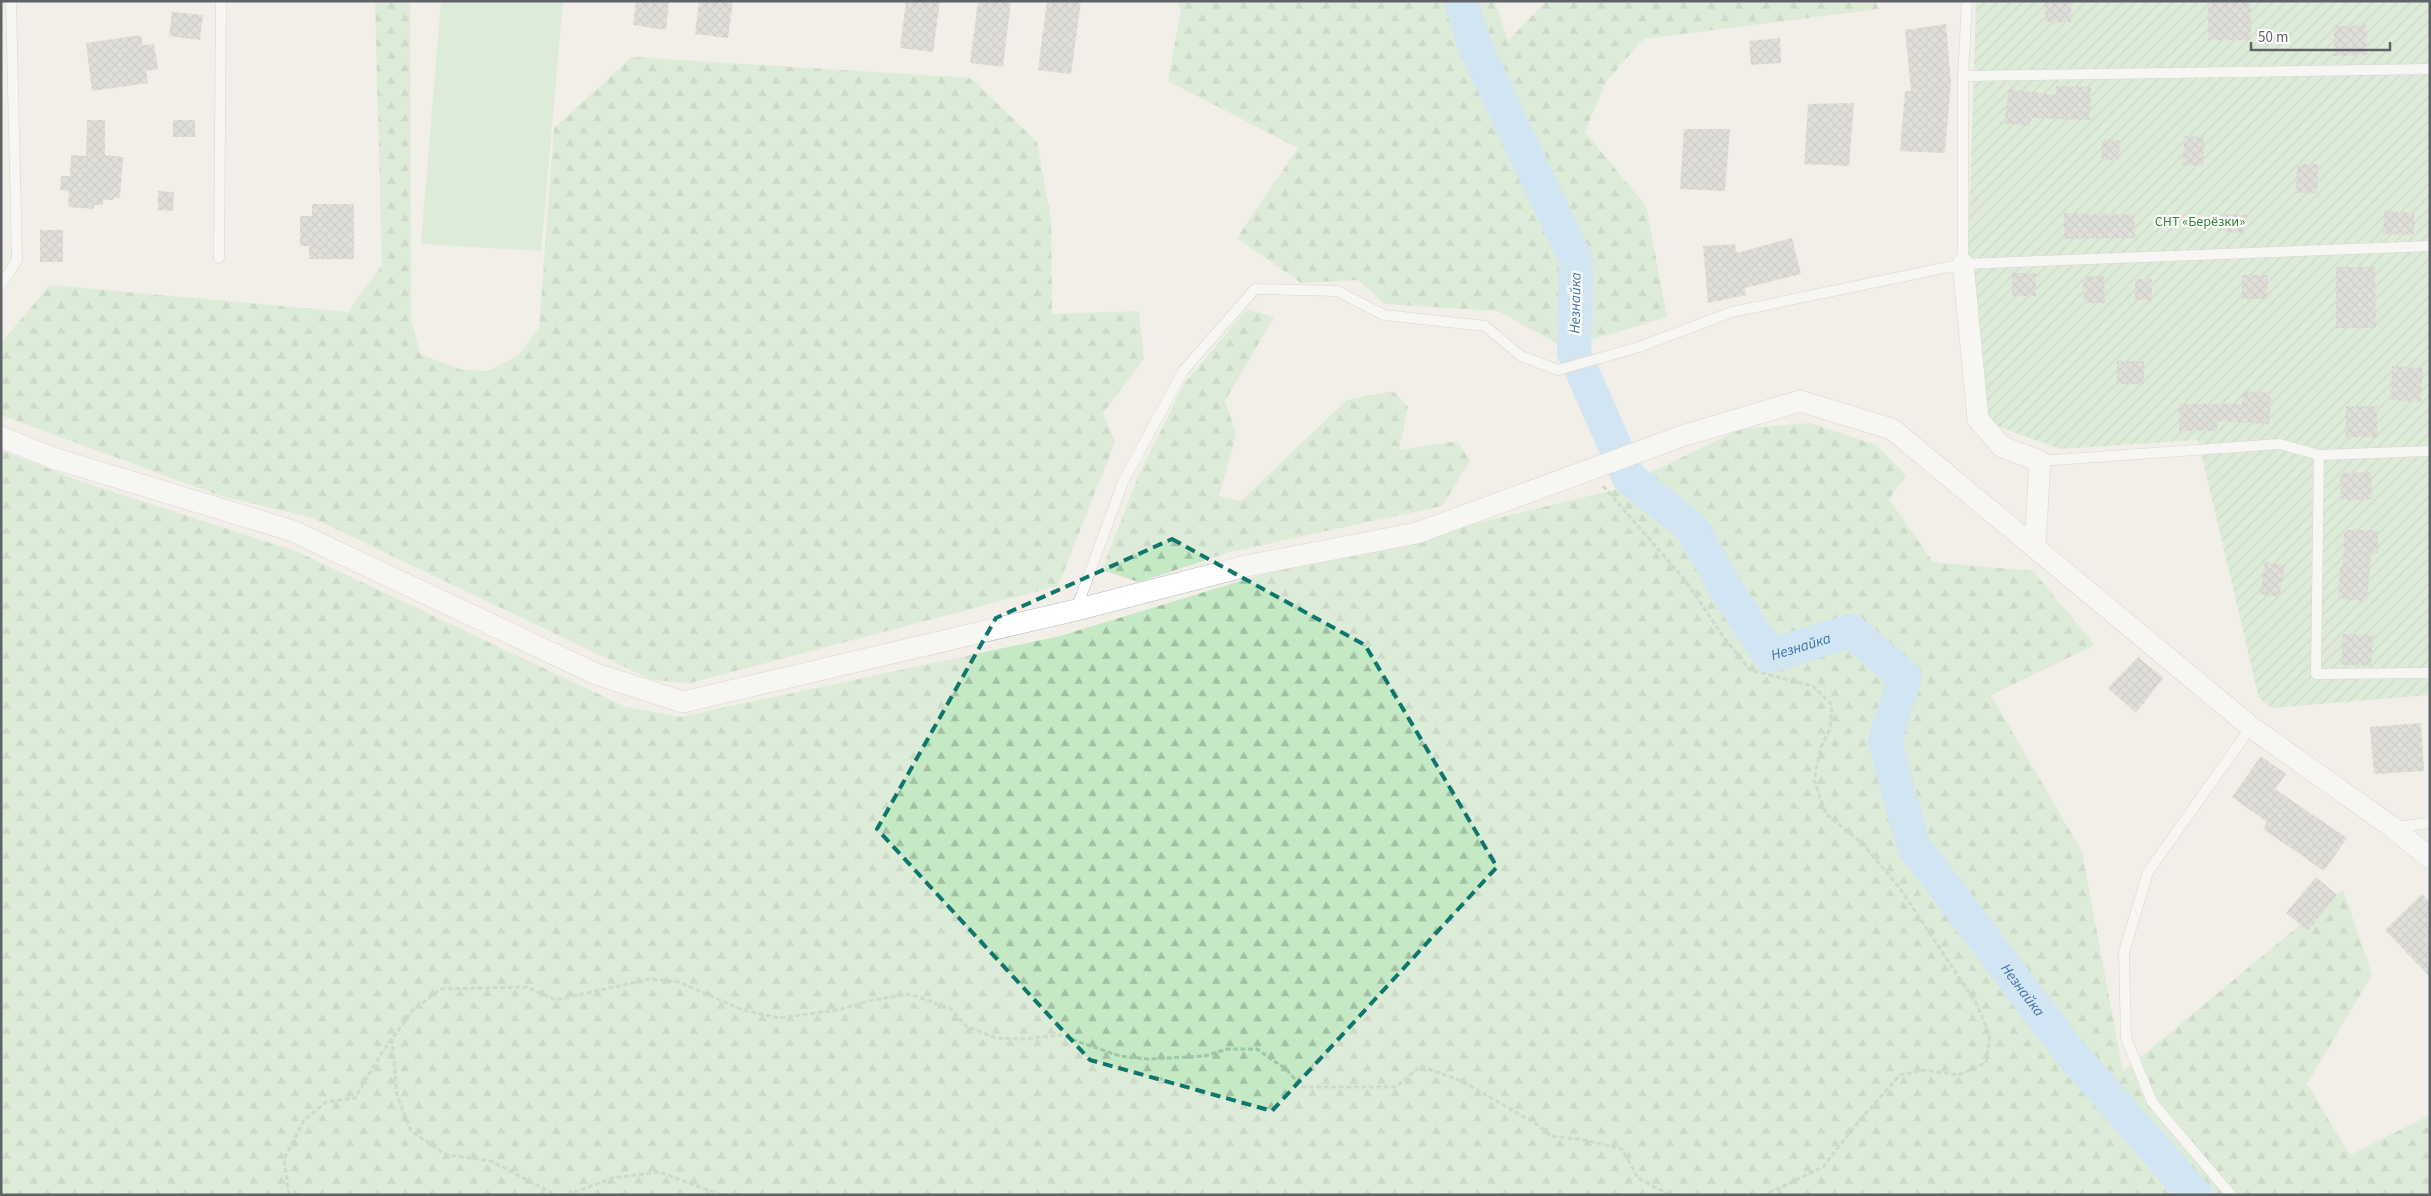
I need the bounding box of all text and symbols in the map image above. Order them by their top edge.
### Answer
scale bar [2251,20,2390,52]
text: 50 m [2258,27,2288,48]
park label: СНТ «Берёзки» [2155,212,2245,232]
water label: Незнайка [1564,272,1587,334]
water label: Незнайка [1768,628,1833,666]
water label: Незнайка [1995,959,2049,1021]

